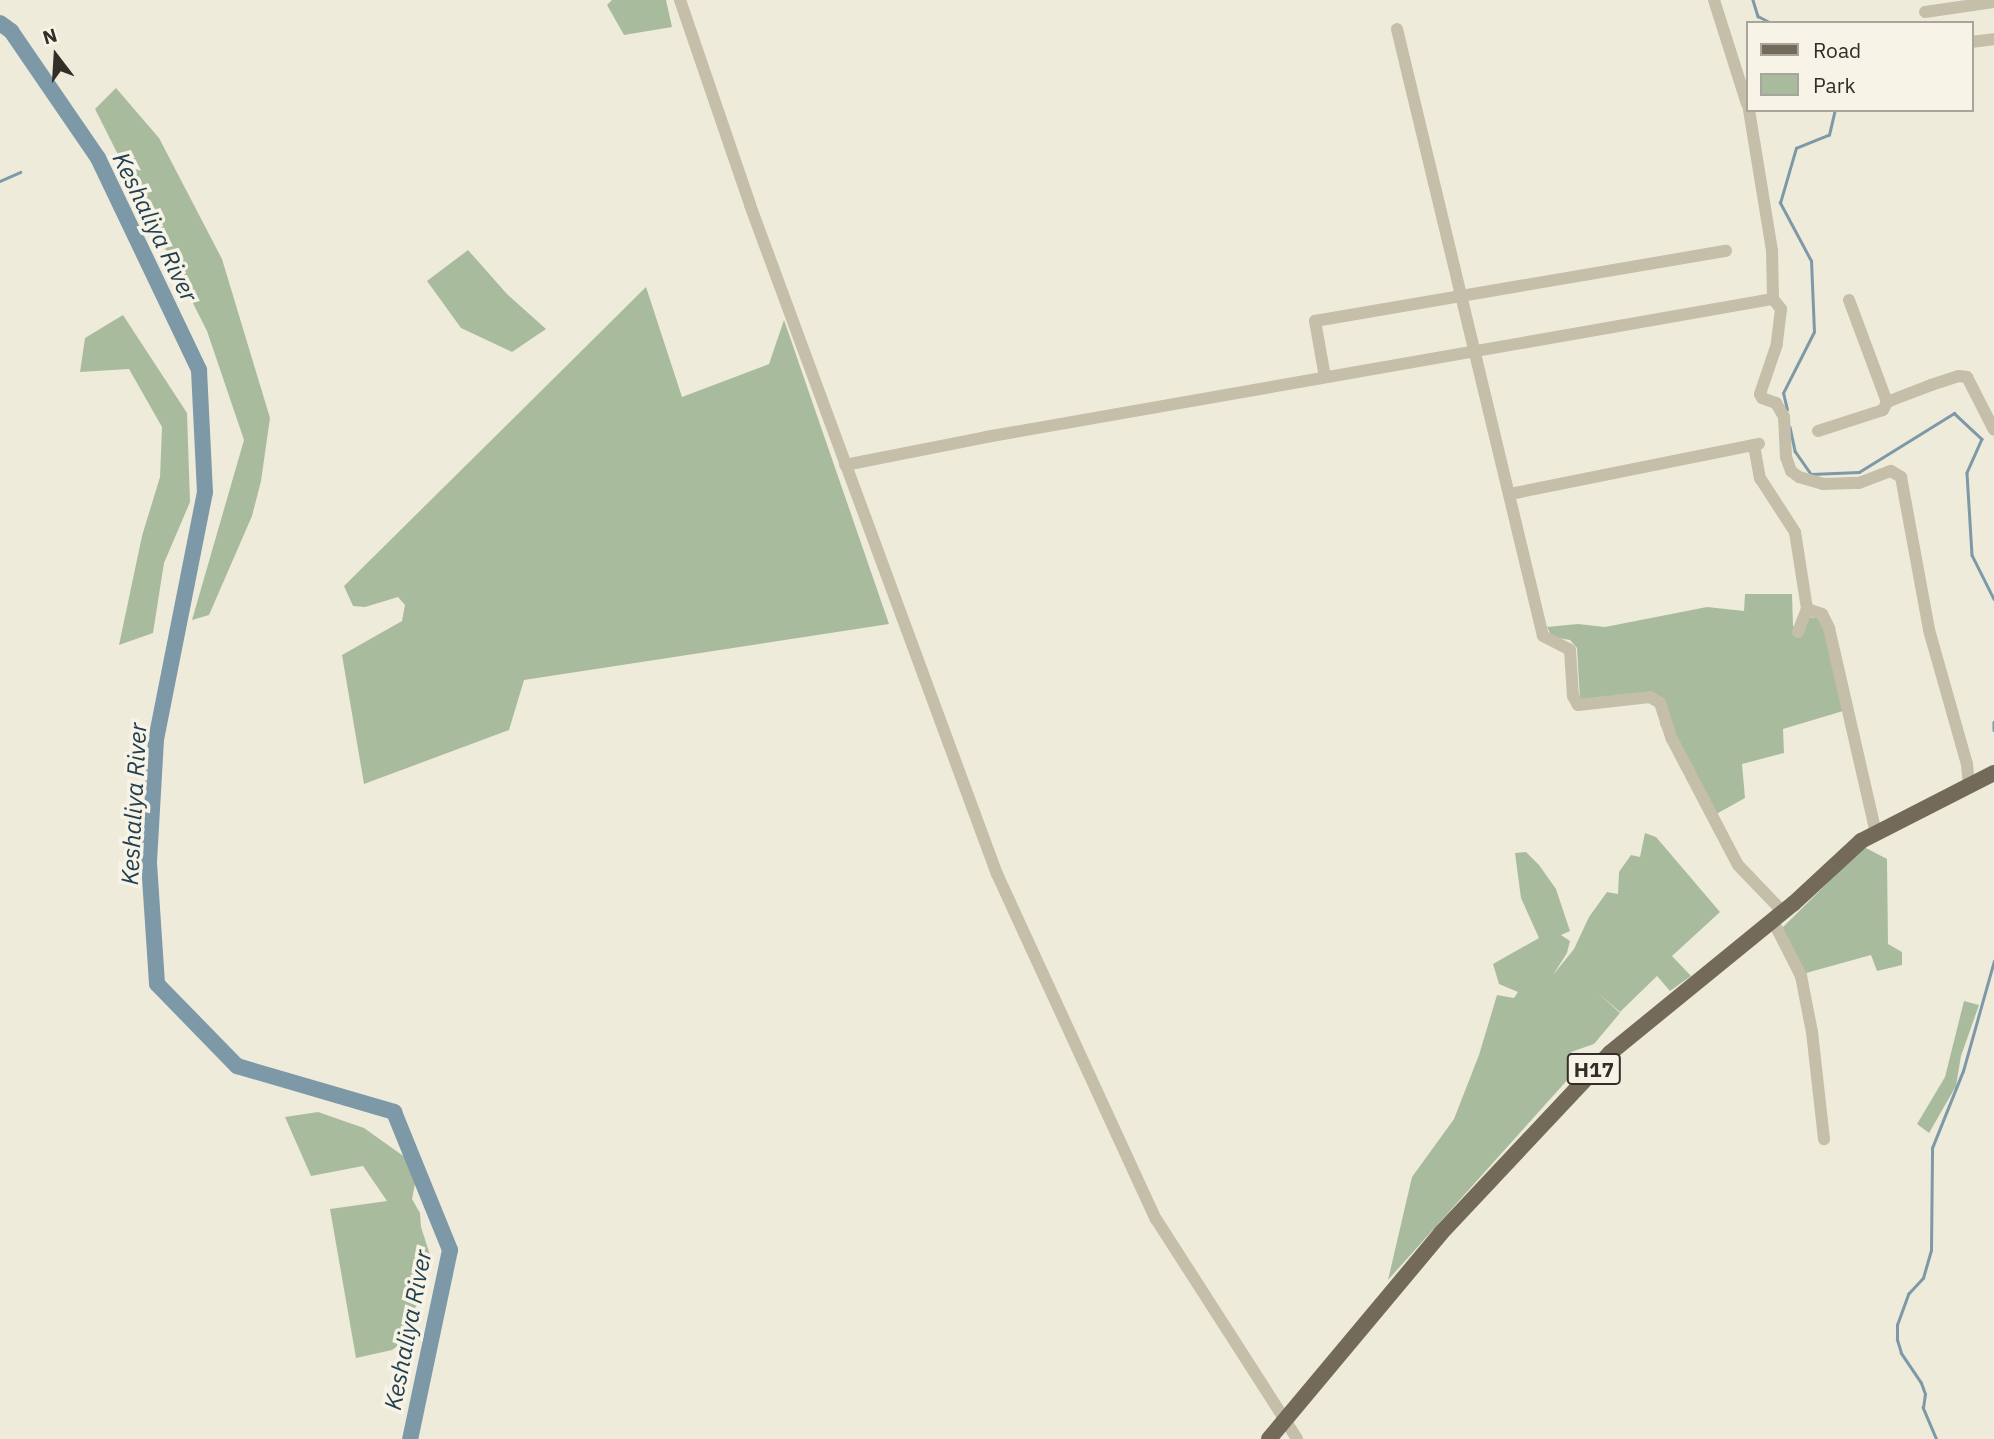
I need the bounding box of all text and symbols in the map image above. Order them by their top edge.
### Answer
north arrow [21,21,91,91]
legend [1745,21,1973,112]
text: N [40,22,60,49]
text: Road [1813,36,1861,64]
text: Park [1813,71,1856,99]
water label: Keshaliya River [106,148,204,306]
water label: Keshaliya River [115,722,153,886]
road number: H17 [1566,1052,1622,1086]
water label: Keshaliya River [378,1248,438,1412]

